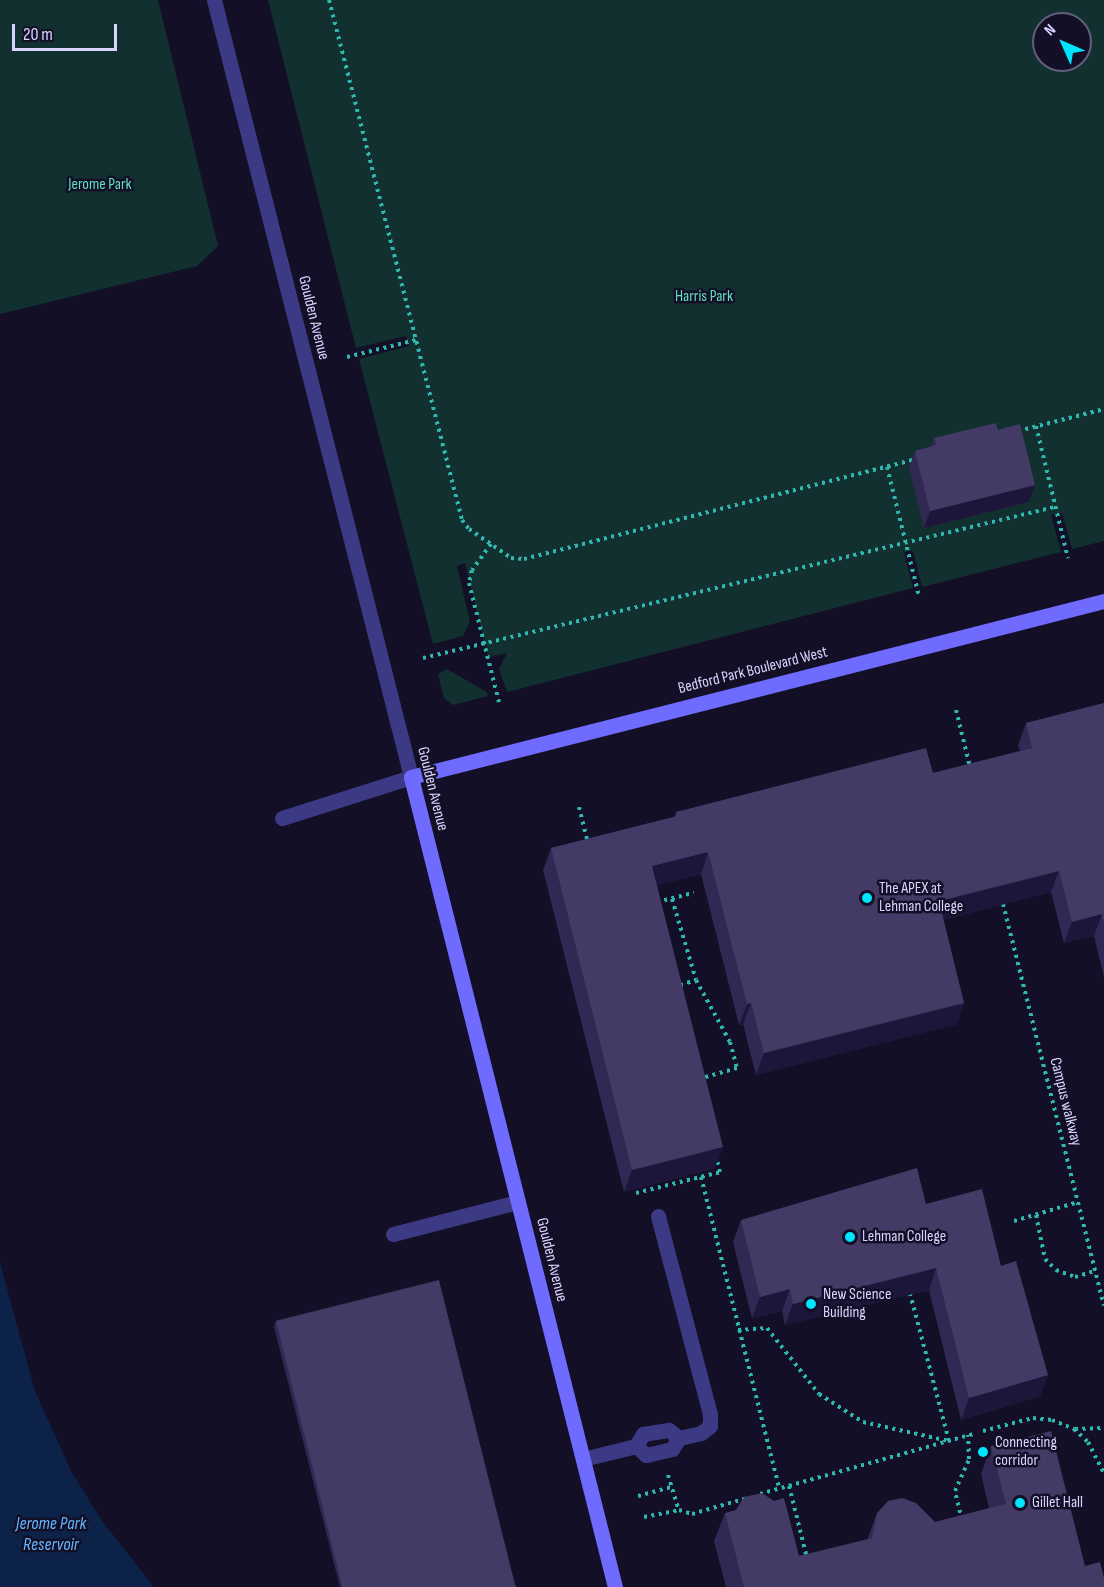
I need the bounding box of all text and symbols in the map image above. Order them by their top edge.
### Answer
scale bar [15,12,120,50]
north arrow [1032,12,1092,72]
text: N [1041,21,1060,40]
text: 20 m [23,24,53,45]
park label: Jerome Park [68,175,132,195]
street label: Goulden Avenue [293,274,333,362]
park label: Harris Park [675,287,733,307]
street label: Bedford Park Boulevard West [676,643,830,699]
street label: Goulden Avenue [412,745,452,833]
place label: The APEX at Lehman College [879,879,963,917]
marker: The APEX at Lehman College [860,891,874,905]
street label: Campus walkway [1045,1056,1085,1148]
street label: Goulden Avenue [531,1216,571,1304]
place label: Lehman College [862,1227,946,1247]
marker: Lehman College [843,1230,857,1244]
place label: New Science Building [823,1285,891,1323]
marker: New Science Building [804,1297,818,1311]
place label: Connecting corridor [995,1433,1057,1471]
marker: Connecting corridor [976,1445,990,1459]
place label: Gillet Hall [1032,1493,1083,1513]
marker: Gillet Hall [1013,1496,1027,1510]
water label: Jerome Park Reservoir [16,1514,86,1556]

